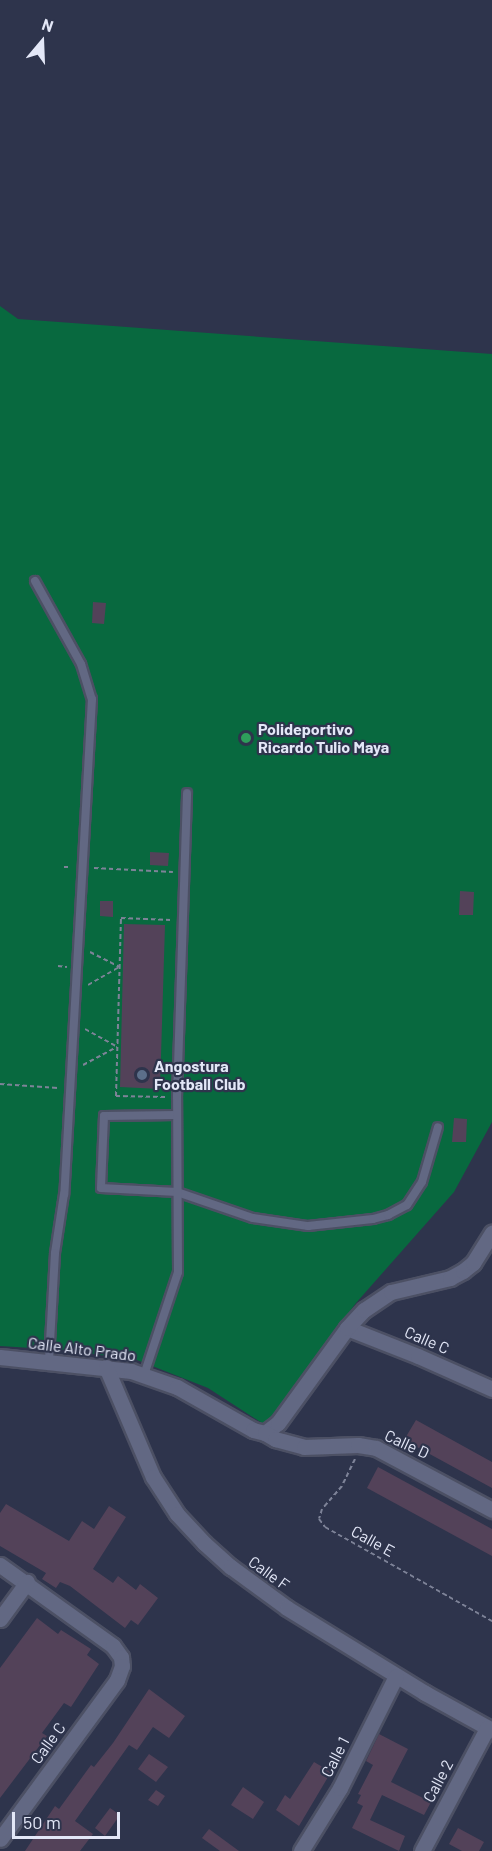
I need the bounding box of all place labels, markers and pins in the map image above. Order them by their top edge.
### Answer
place label: Polideportivo Ricardo Tulio Maya [258,719,389,757]
marker: Polideportivo Ricardo Tulio Maya [239,731,253,745]
place label: Angostura Football Club [154,1056,246,1094]
marker: Angostura Football Club [135,1068,149,1082]

